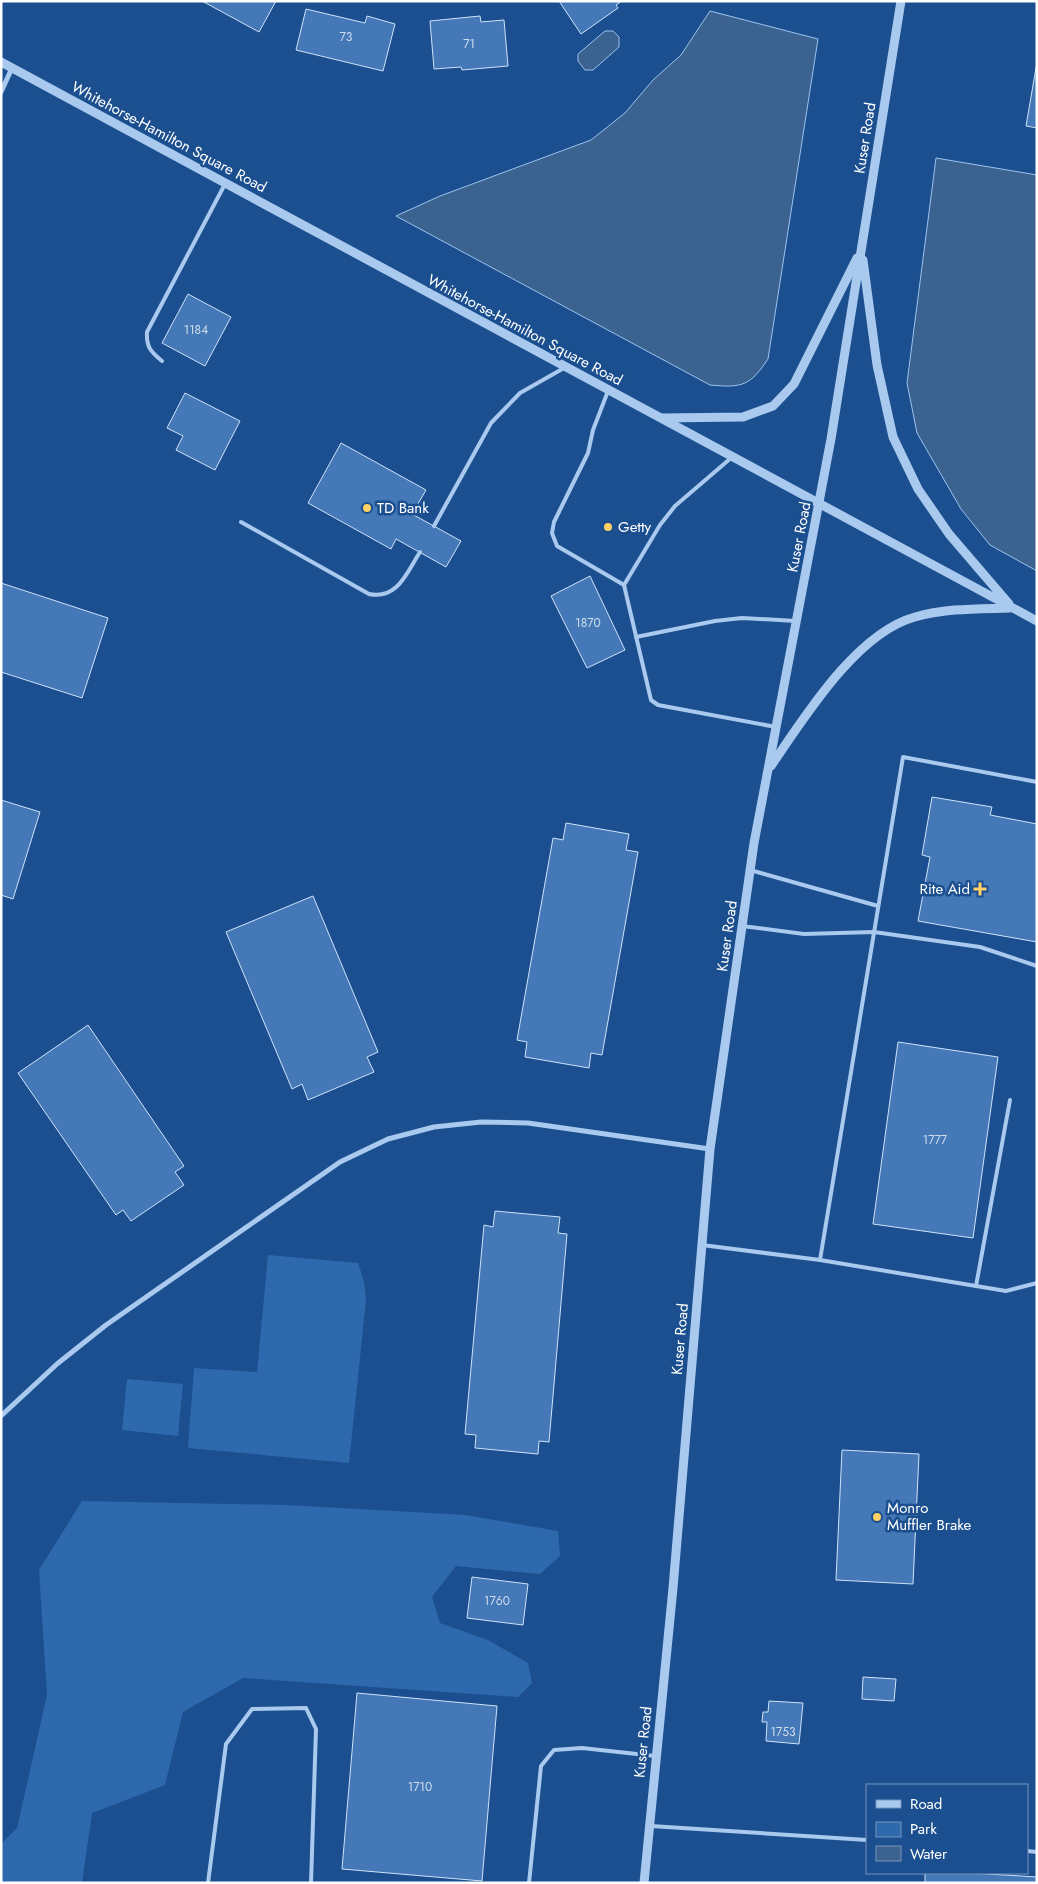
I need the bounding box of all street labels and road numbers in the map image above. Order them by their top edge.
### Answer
street label: Whitehorse-Hamilton Square Road [67,76,271,198]
street label: Kuser Road [849,101,881,175]
street label: Whitehorse-Hamilton Square Road [423,269,627,391]
street label: Kuser Road [781,500,817,574]
street label: Kuser Road [711,899,743,973]
street label: Kuser Road [666,1302,694,1376]
street label: Kuser Road [628,1705,658,1779]

